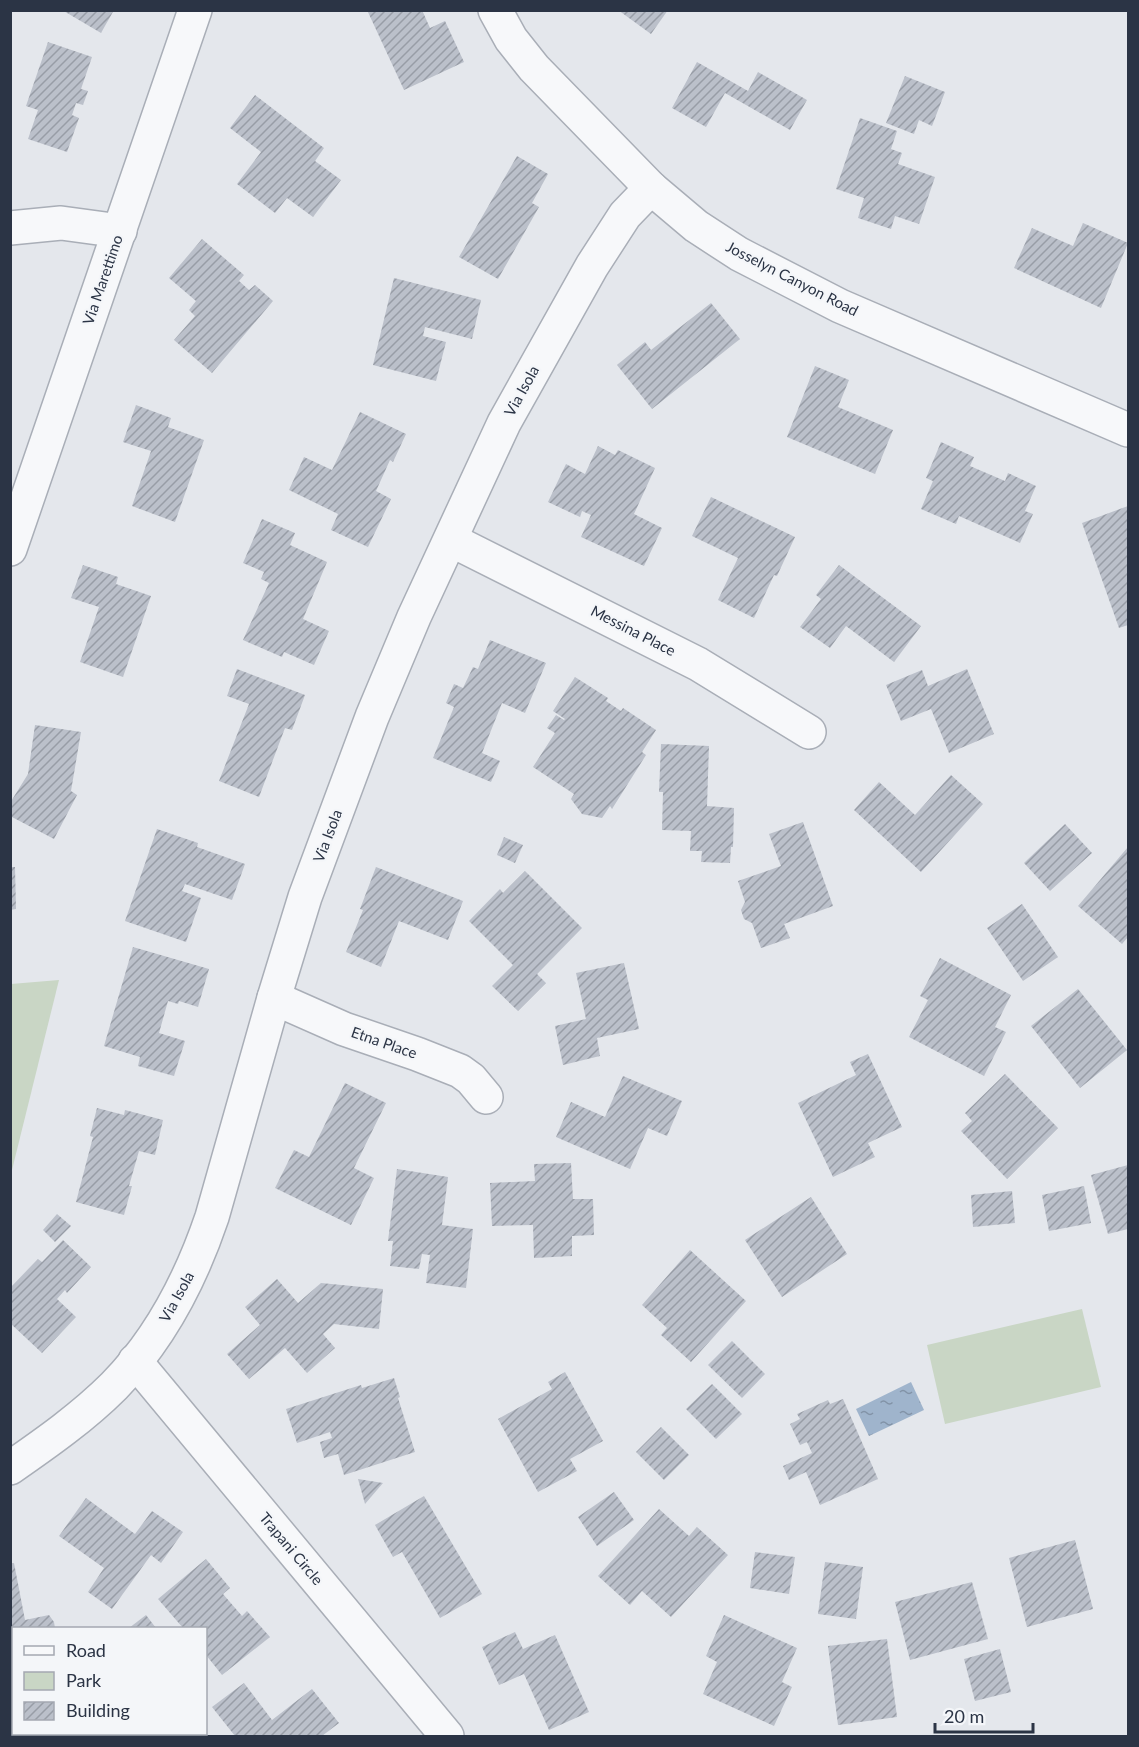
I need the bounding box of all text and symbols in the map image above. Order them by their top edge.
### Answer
street label: Via Marettimo [78,232,126,327]
street label: Josselyn Canyon Road [723,237,862,319]
street label: Via Isola [500,362,542,419]
street label: Messina Place [588,601,679,659]
street label: Via Isola [309,807,345,865]
street label: Etna Place [349,1022,420,1062]
street label: Via Isola [155,1268,197,1325]
street label: Trapani Circle [256,1508,327,1588]
legend [12,1627,207,1735]
text: Road [66,1639,106,1661]
text: Park [66,1669,102,1691]
scale bar [935,1696,1032,1734]
text: Building [66,1699,130,1721]
text: 20 m [944,1705,984,1727]

